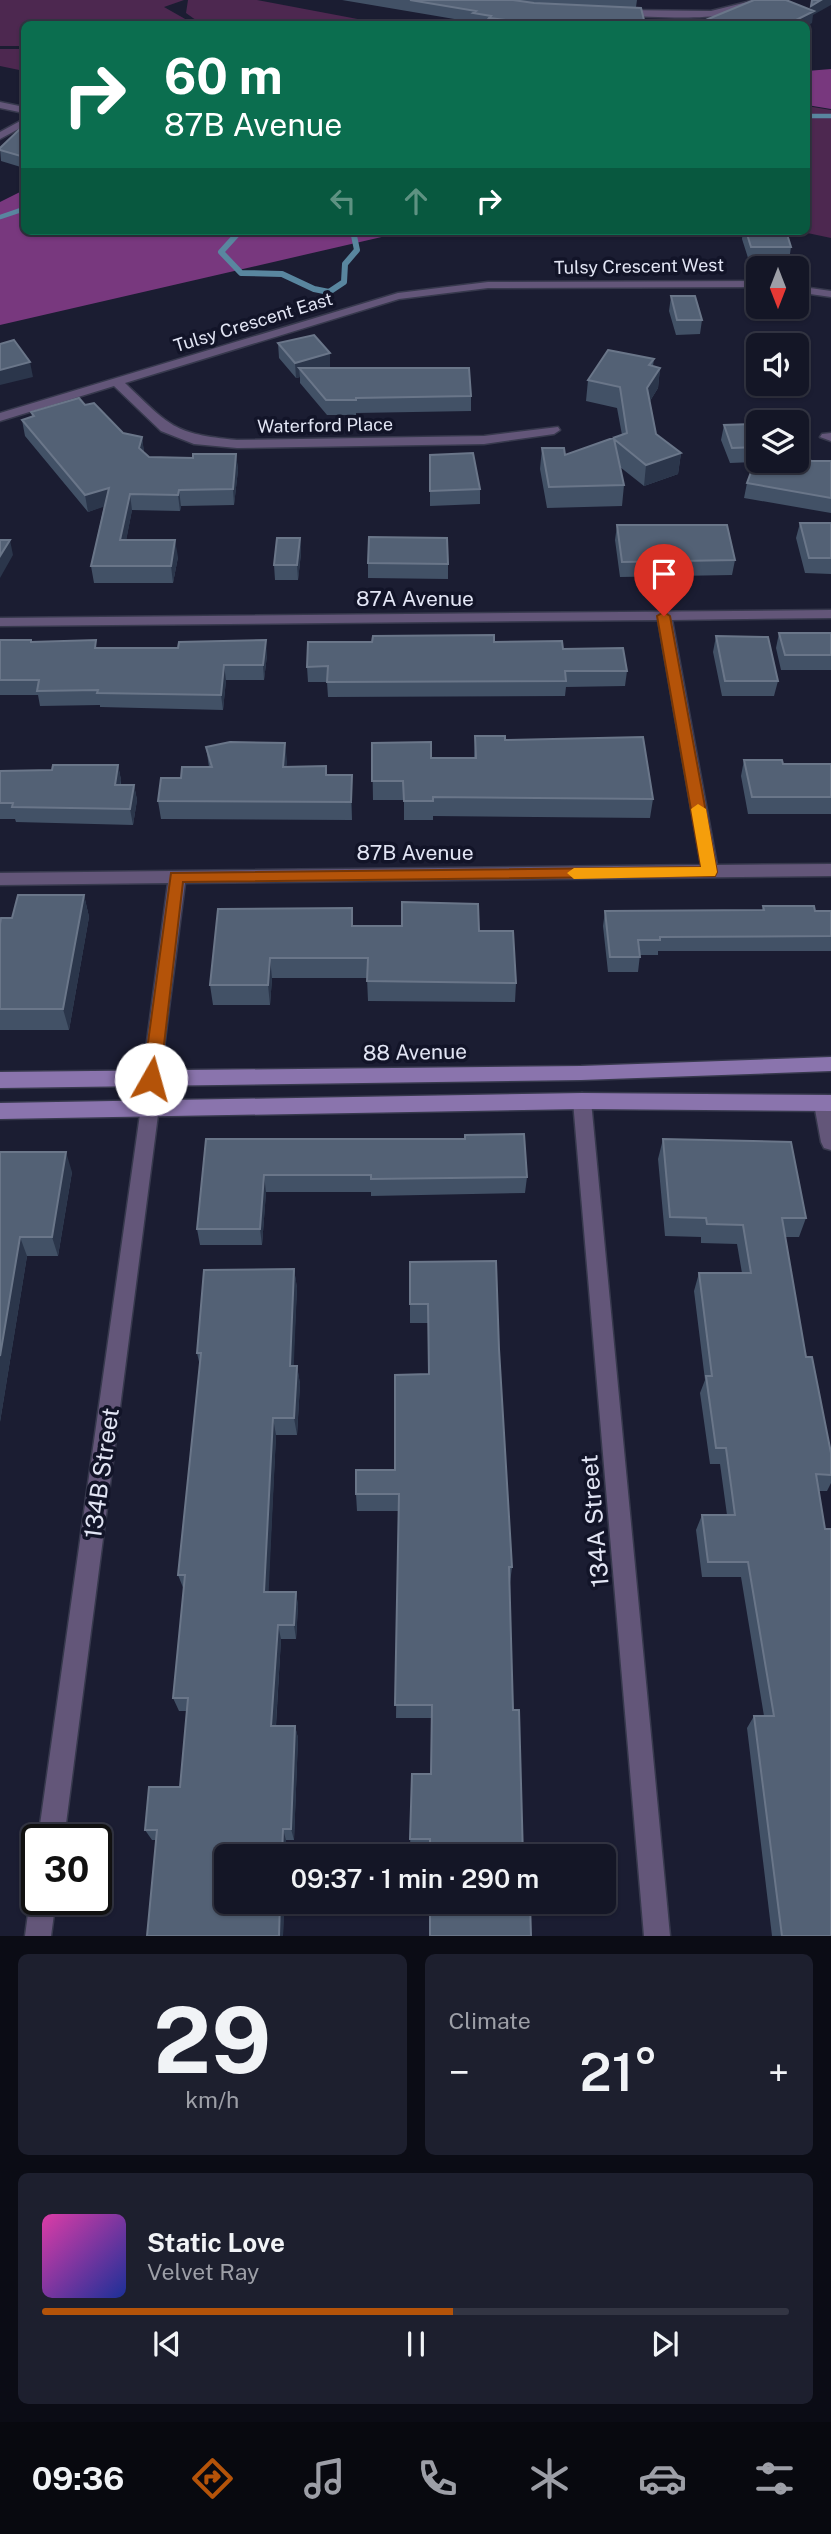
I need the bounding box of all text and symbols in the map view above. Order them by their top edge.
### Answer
text: 60 m [164,47,283,105]
icon: right [49,49,140,140]
text: 87B Avenue [164,106,343,143]
icon: left [324,182,362,220]
icon: ahead [397,182,435,220]
icon: right [470,182,508,220]
street label: Tulsy Crescent West [554,254,724,278]
north arrow [746,256,808,318]
map controls [746,256,809,473]
street label: Tulsy Crescent East [171,288,335,356]
button: sound [746,333,809,396]
button: layers [746,410,809,473]
street label: Waterford Place [257,413,393,437]
pin [634,544,694,616]
icon: arrive [645,555,683,593]
street label: 87A Avenue [356,586,474,611]
street label: 87B Avenue [356,840,474,865]
street label: 88 Avenue [363,1039,467,1065]
position arrow [114,1042,188,1116]
street label: 134B Street [78,1406,124,1540]
street label: 134A Street [574,1454,614,1588]
speed limit sign: 30 [21,1824,112,1915]
text: 09:37 · 1 min · 290 m [291,1863,539,1894]
text: 29 [153,1987,271,2093]
text: Climate [449,2007,531,2034]
text: 21° [580,2042,658,2103]
text: − [449,2050,470,2095]
text: + [768,2050,789,2095]
text: km/h [185,2086,239,2113]
text: Static Love [147,2227,285,2258]
text: Velvet Ray [147,2258,259,2285]
icon: previous [148,2325,186,2363]
icon: pause [397,2325,435,2363]
icon: next [646,2325,684,2363]
icon: directions [188,2454,237,2503]
icon: music [300,2454,349,2503]
icon: phone [413,2454,462,2503]
icon: climate [525,2454,574,2503]
icon: car [638,2454,687,2503]
icon: filters [750,2454,799,2503]
text: 09:36 [32,2460,124,2497]

